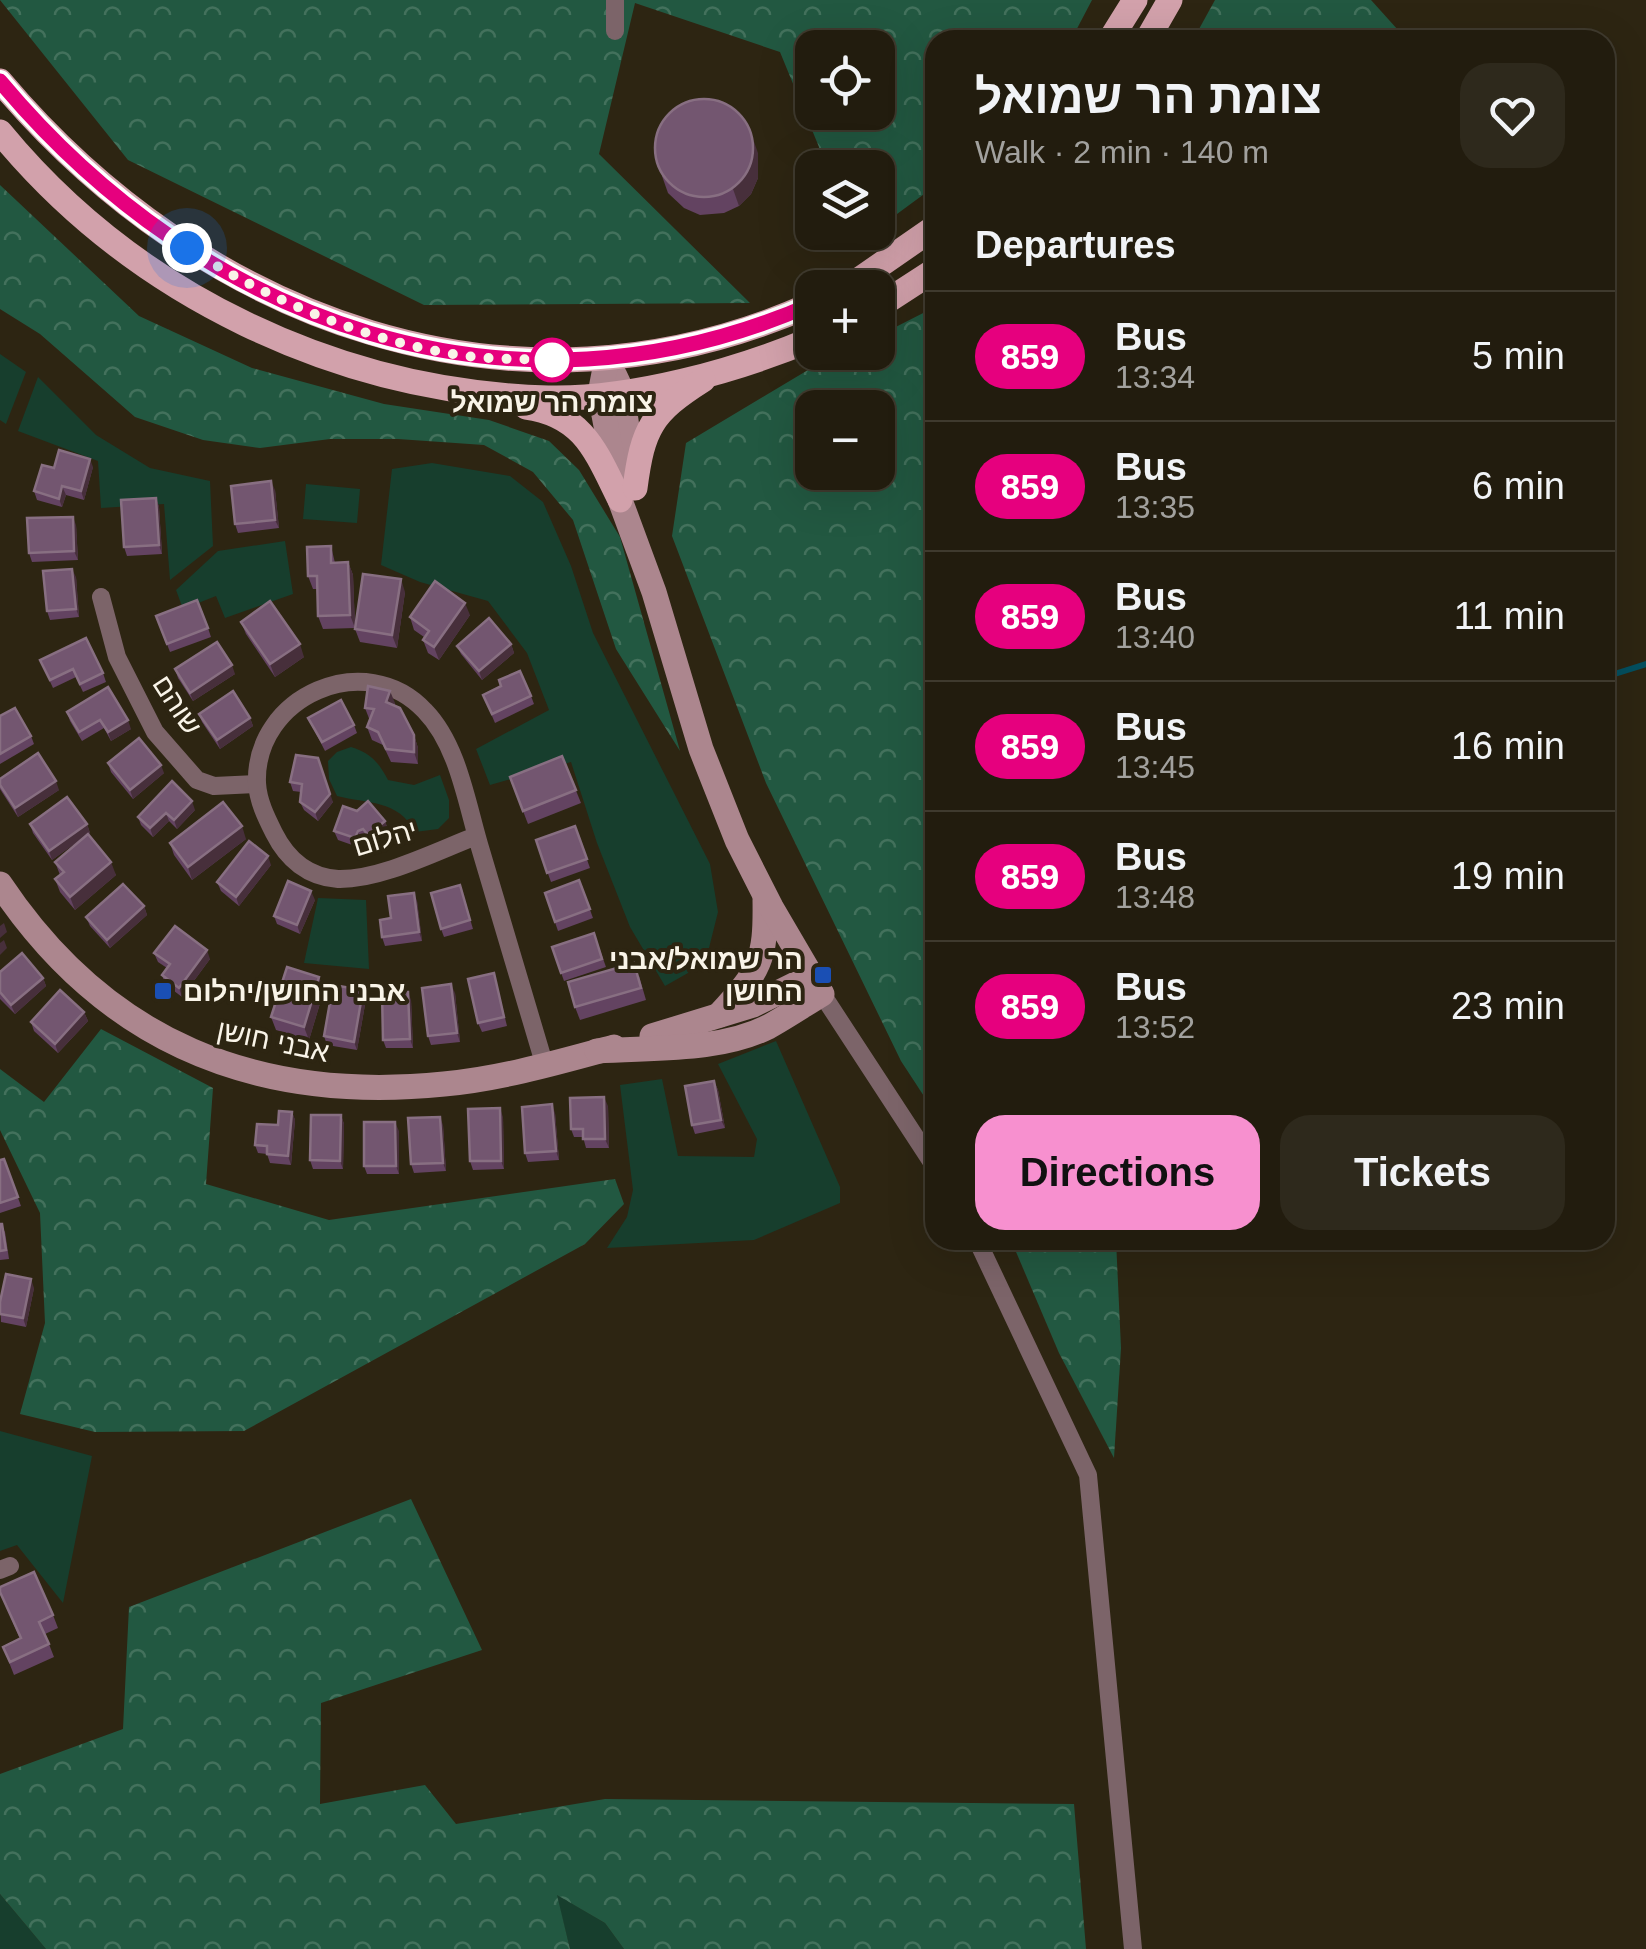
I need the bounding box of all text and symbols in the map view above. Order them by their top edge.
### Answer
map controls [795,30,895,490]
button: locate [795,30,895,130]
button: heart [1460,63,1565,168]
text: צומת הר שמואל [975,70,1322,123]
text: Walk · 2 min · 140 m [975,134,1269,170]
button: layers [795,150,895,250]
your location [162,223,212,273]
text: Departures [975,224,1176,266]
button: + [795,270,895,370]
text: Bus [1115,316,1187,358]
text: 5 min [1472,335,1565,377]
text: 859 [1001,337,1059,376]
marker: צומת הר שמואל [531,339,573,381]
text: 13:34 [1115,359,1195,395]
place label: צומת הר שמואל [451,387,653,418]
button: − [795,390,895,490]
text: Bus [1115,446,1187,488]
text: 6 min [1472,465,1565,507]
text: 859 [1001,467,1059,506]
text: 13:35 [1115,489,1195,525]
text: Bus [1115,576,1187,618]
text: 11 min [1454,595,1565,637]
text: 859 [1001,597,1059,636]
text: 13:40 [1115,619,1195,655]
street label: שוהם [146,670,208,740]
text: Bus [1115,706,1187,748]
text: 16 min [1451,725,1565,767]
text: 859 [1001,727,1059,766]
text: 13:45 [1115,749,1195,785]
street label: יהלום [349,814,421,862]
text: Bus [1115,836,1187,878]
text: 19 min [1451,855,1565,897]
text: 859 [1001,857,1059,896]
text: 13:48 [1115,879,1195,915]
place label: הר שמואל/אבני החושן [609,944,803,1007]
marker: הר שמואל/אבני החושן [812,964,834,986]
text: Bus [1115,966,1187,1008]
place label: אבני החושן/יהלום [183,976,406,1007]
marker: אבני החושן/יהלום [152,980,174,1002]
text: 23 min [1451,985,1565,1027]
text: 859 [1001,987,1059,1026]
text: 13:52 [1115,1009,1195,1045]
street label: אבני חושן [214,1014,332,1068]
button: Directions [975,1115,1260,1230]
button: Tickets [1280,1115,1565,1230]

